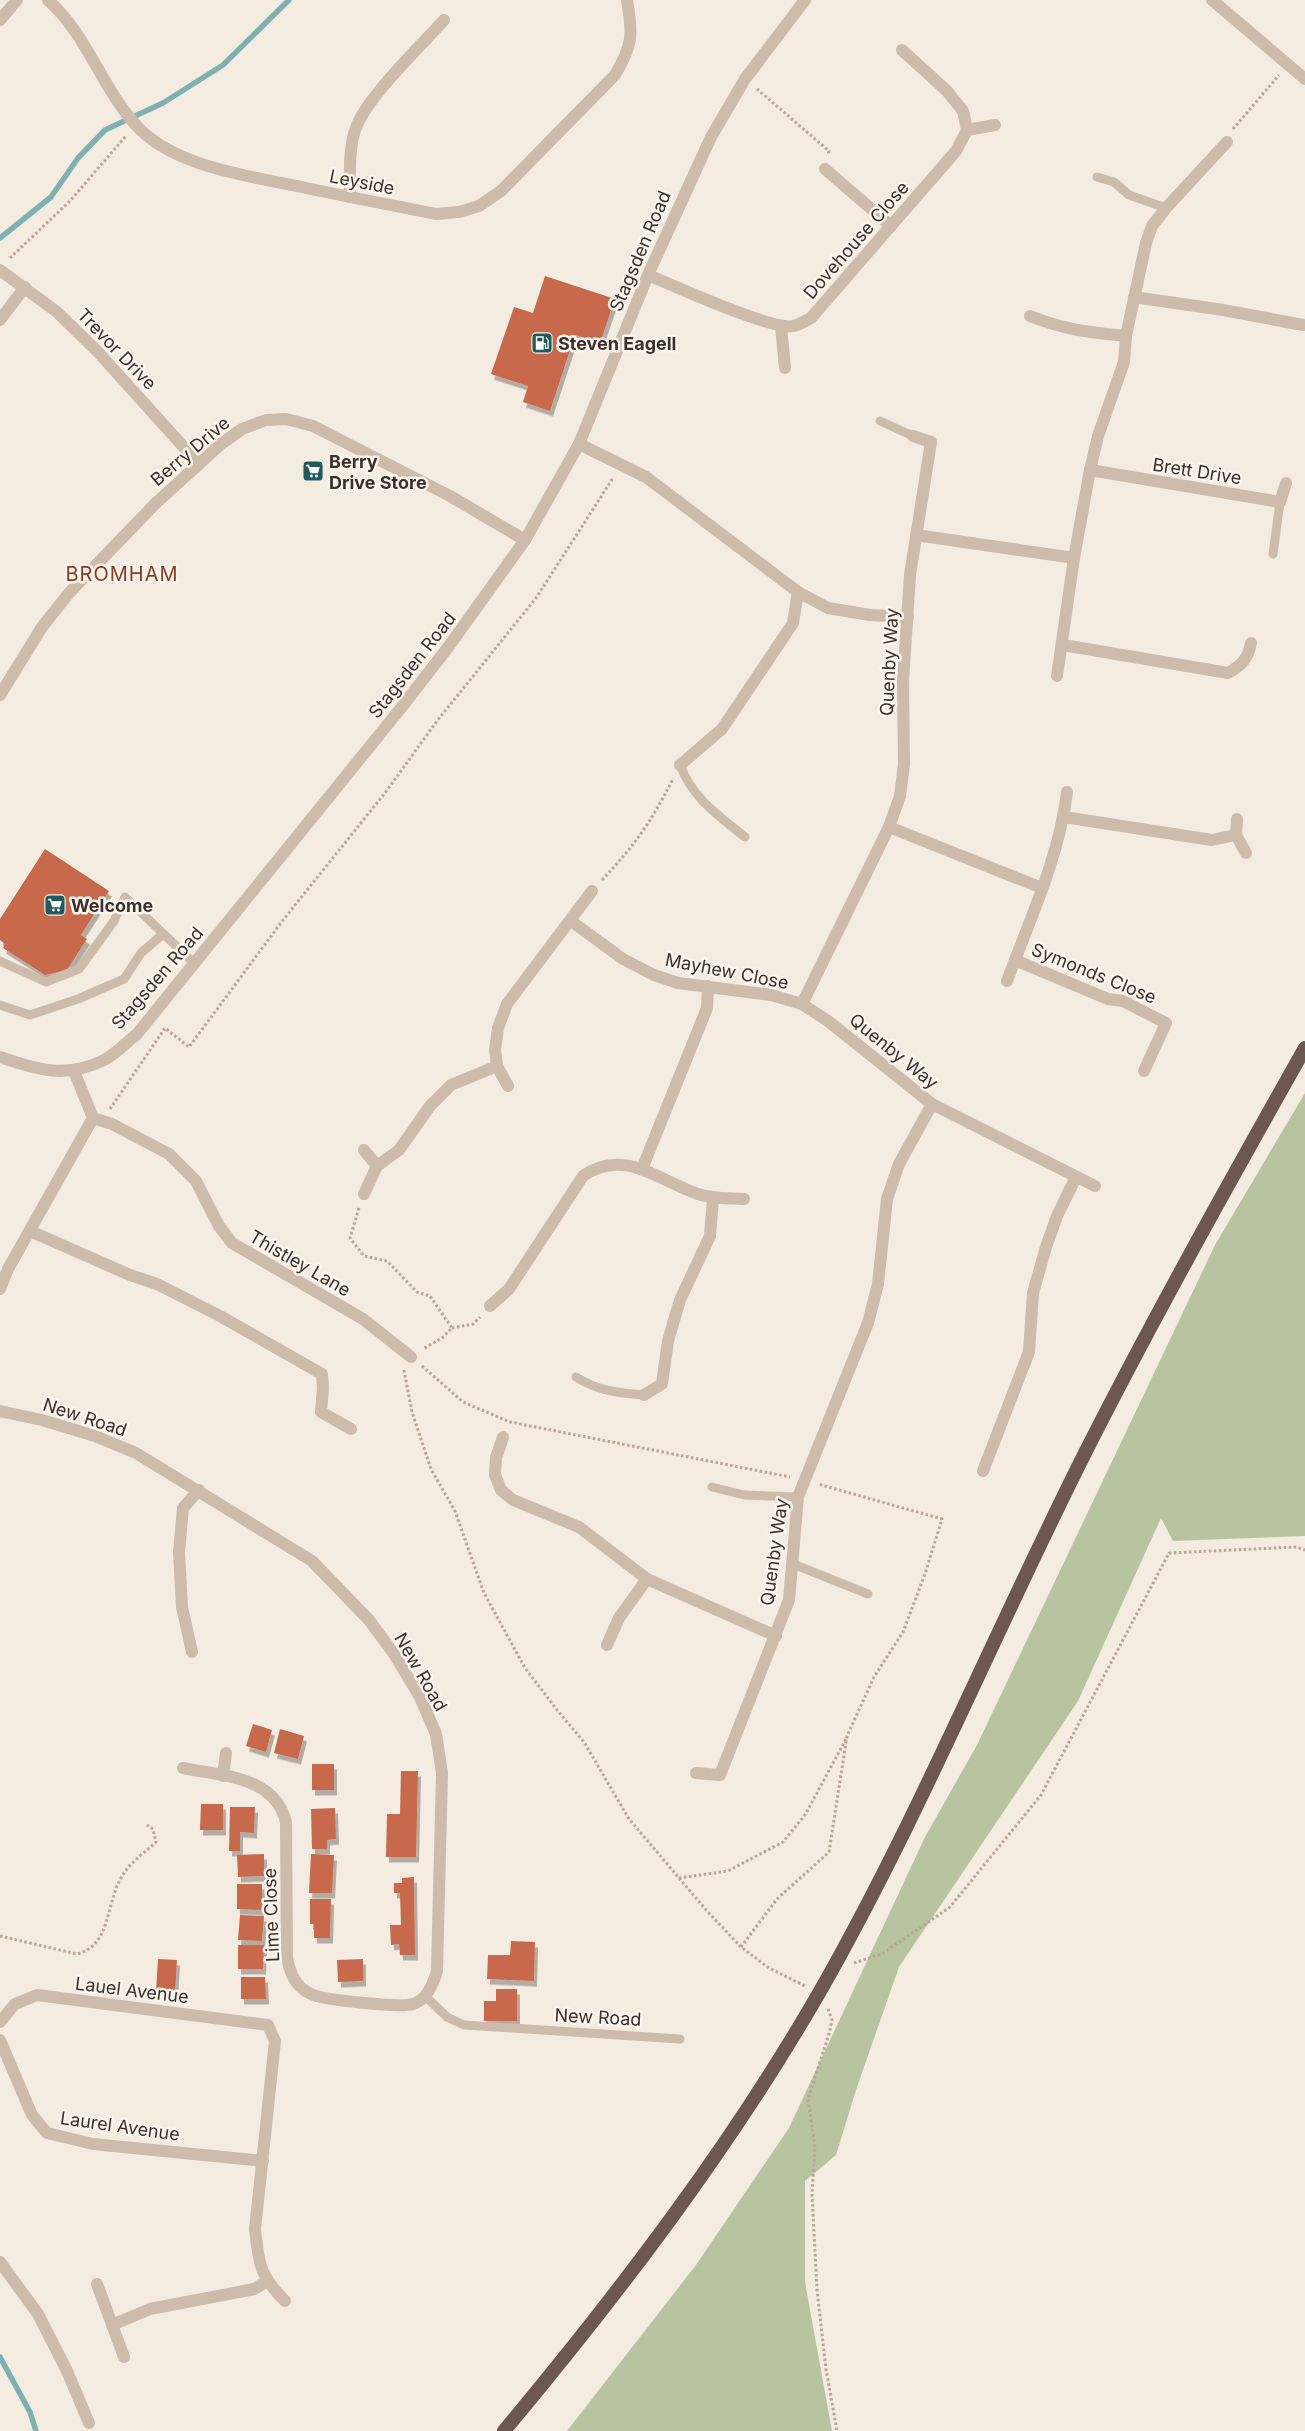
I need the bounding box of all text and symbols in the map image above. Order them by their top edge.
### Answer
street label: Leyside [328,165,396,199]
street label: Dovehouse Close [799,177,913,303]
street label: Stagsden Road [605,188,675,314]
street label: Trevor Drive [73,304,161,394]
fuel station icon: Steven Eagell [530,331,554,355]
place label: Steven Eagell [558,333,677,354]
street label: Berry Drive [146,412,234,490]
place label: Berry Drive Store [329,451,427,493]
street label: Brett Drive [1151,454,1243,488]
supermarket icon: Berry Drive Store [301,459,325,483]
district label: BROMHAM [65,562,179,586]
street label: Quenby Way [876,607,902,717]
street label: Stagsden Road [364,608,460,722]
supermarket icon: Welcome [43,893,67,917]
place label: Welcome [71,895,153,916]
street label: Stagsden Road [107,923,207,1033]
street label: Symonds Close [1029,938,1159,1008]
street label: Mayhew Close [664,949,790,993]
street label: Quenby Way [845,1009,943,1093]
street label: Thistley Lane [246,1226,354,1300]
street label: New Road [40,1394,130,1440]
street label: Quenby Way [756,1497,792,1607]
street label: New Road [390,1629,452,1715]
street label: Lime Close [259,1868,283,1962]
street label: Lauel Avenue [74,1973,190,2007]
street label: New Road [554,2004,642,2030]
street label: Laurel Avenue [59,2107,181,2145]

